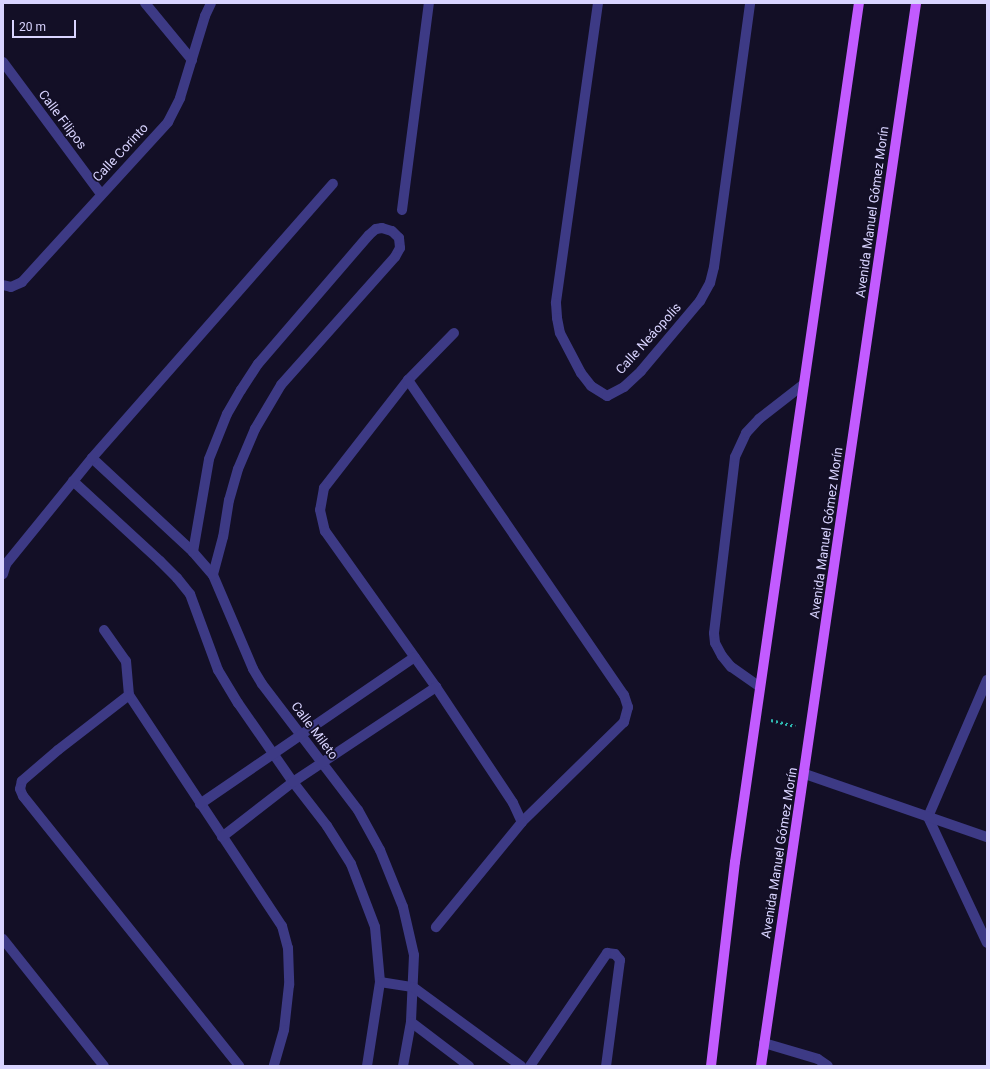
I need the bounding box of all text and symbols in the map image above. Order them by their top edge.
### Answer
scale bar [14,12,78,38]
text: 20 m [19,20,46,34]
street label: Calle Filipos [35,87,89,153]
street label: Calle Corinto [90,121,152,185]
street label: Avenida Manuel Gómez Morín [853,125,893,299]
street label: Calle Neáopolis [613,300,685,378]
street label: Avenida Manuel Gómez Morín [807,446,847,620]
street label: Calle Mileto [287,699,341,763]
street label: Avenida Manuel Gómez Morín [759,766,801,940]

